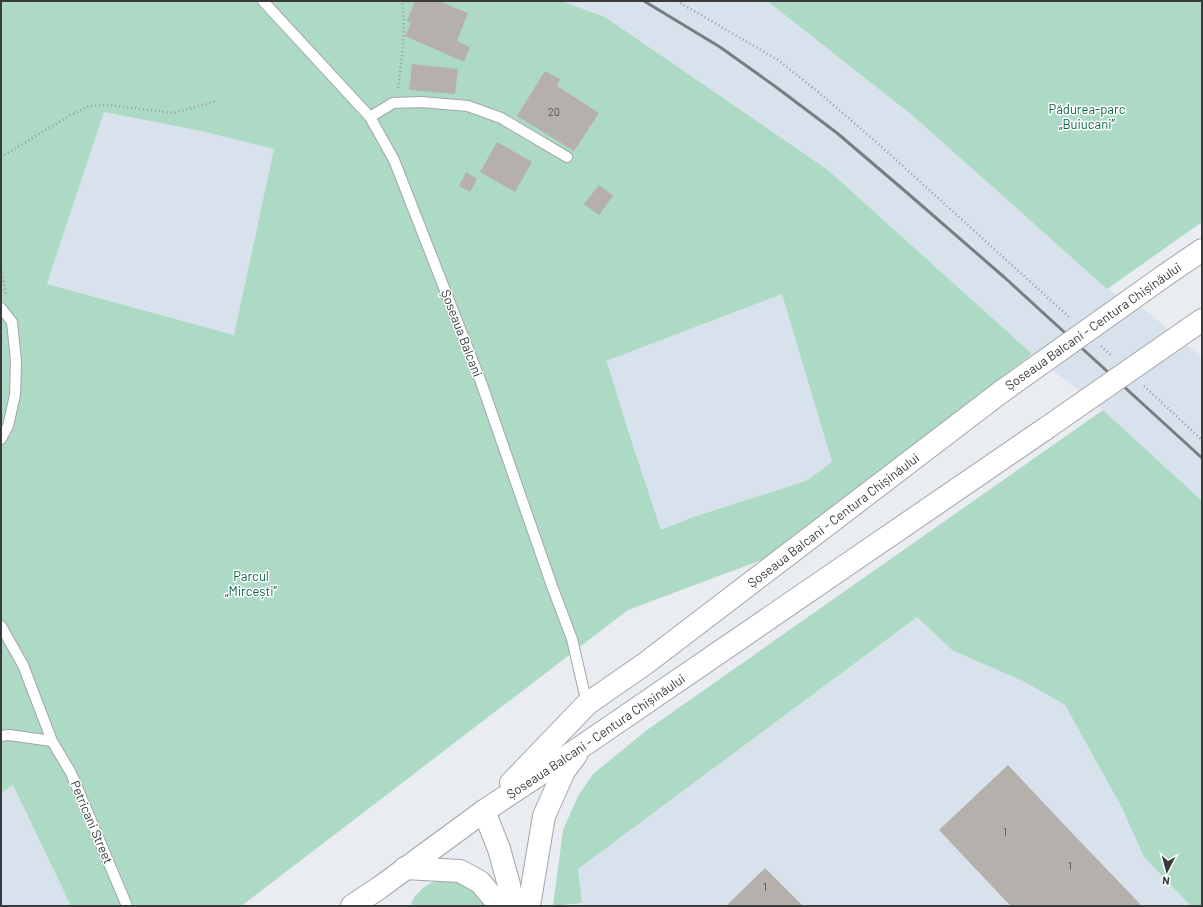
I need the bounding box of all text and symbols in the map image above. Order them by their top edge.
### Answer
park label: Pădurea-parc „Buiucani” [1049,101,1126,132]
house number: 20 [548,105,560,118]
street label: Șoseaua Balcani - Centura Chișinăului [1002,259,1184,393]
street label: Șoseaua Balcani [438,287,486,379]
street label: Șoseaua Balcani - Centura Chișinăului [744,449,922,591]
park label: Parcul „Mircești” [225,568,278,599]
street label: Șoseaua Balcani - Centura Chișinăului [503,670,688,802]
street label: Petricani Street [67,778,117,866]
house number: 1 [1003,825,1007,838]
north arrow [1147,851,1187,891]
house number: 1 [1068,859,1072,872]
text: N [1162,875,1170,888]
house number: 1 [763,880,767,893]

